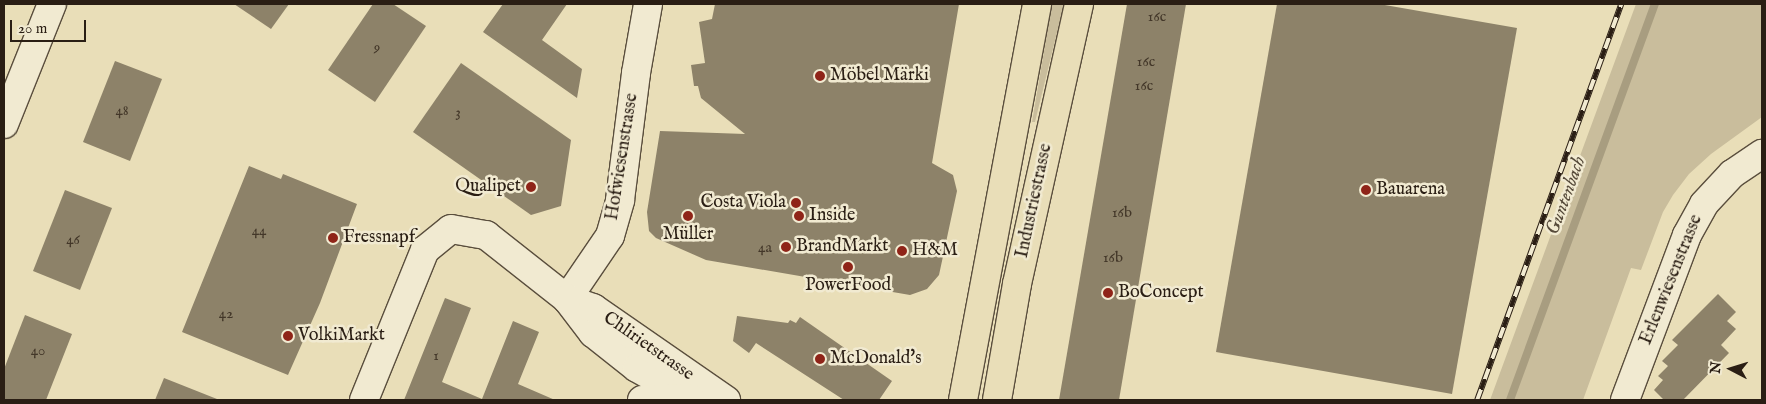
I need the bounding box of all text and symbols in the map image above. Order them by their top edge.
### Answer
house number: 16c [1148,8,1166,26]
scale bar [12,10,89,42]
text: 20 m [18,19,47,38]
house number: 9 [374,39,380,57]
house number: 16c [1137,53,1155,71]
place label: Möbel Märki [830,65,929,87]
marker: Möbel Märki [814,70,826,82]
house number: 16c [1135,77,1153,95]
street label: Hofwiesenstrasse [602,92,644,222]
house number: 48 [115,102,129,120]
house number: 3 [455,104,461,122]
street label: Industriestrasse [1012,142,1058,260]
water label: Guntenbach [1542,154,1592,238]
place label: Qualipet [455,176,521,198]
place label: Bauarena [1376,179,1445,201]
marker: Qualipet [525,181,537,193]
marker: Bauarena [1360,184,1372,196]
place label: Costa Viola [700,192,786,214]
marker: Costa Viola [790,197,802,209]
house number: 16b [1112,204,1132,222]
place label: Inside [809,205,855,227]
marker: Müller [682,210,694,222]
marker: Inside [793,210,805,222]
street label: Erlenwiesenstrasse [1636,212,1708,348]
house number: 44 [252,222,266,240]
place label: Müller [663,224,713,246]
place label: Fressnapf [343,227,415,249]
house number: 46 [66,231,80,249]
marker: Fressnapf [327,232,339,244]
place label: BrandMarkt [796,236,889,258]
house number: 4a [758,239,772,257]
place label: H&M [912,240,958,262]
marker: BrandMarkt [780,241,792,253]
marker: H&M [896,245,908,257]
house number: 16b [1103,249,1123,267]
marker: PowerFood [842,261,854,273]
place label: PowerFood [805,275,891,297]
place label: BoConcept [1118,282,1204,304]
marker: BoConcept [1102,287,1114,299]
house number: 42 [219,305,233,323]
street label: Chlirietstrasse [598,308,698,386]
place label: VolkiMarkt [298,325,385,347]
marker: VolkiMarkt [282,330,294,342]
house number: 40 [31,342,45,360]
north arrow [1706,344,1756,394]
house number: 1 [433,347,439,365]
place label: McDonald's [830,348,922,370]
marker: McDonald's [814,353,826,365]
text: N [1707,361,1726,375]

